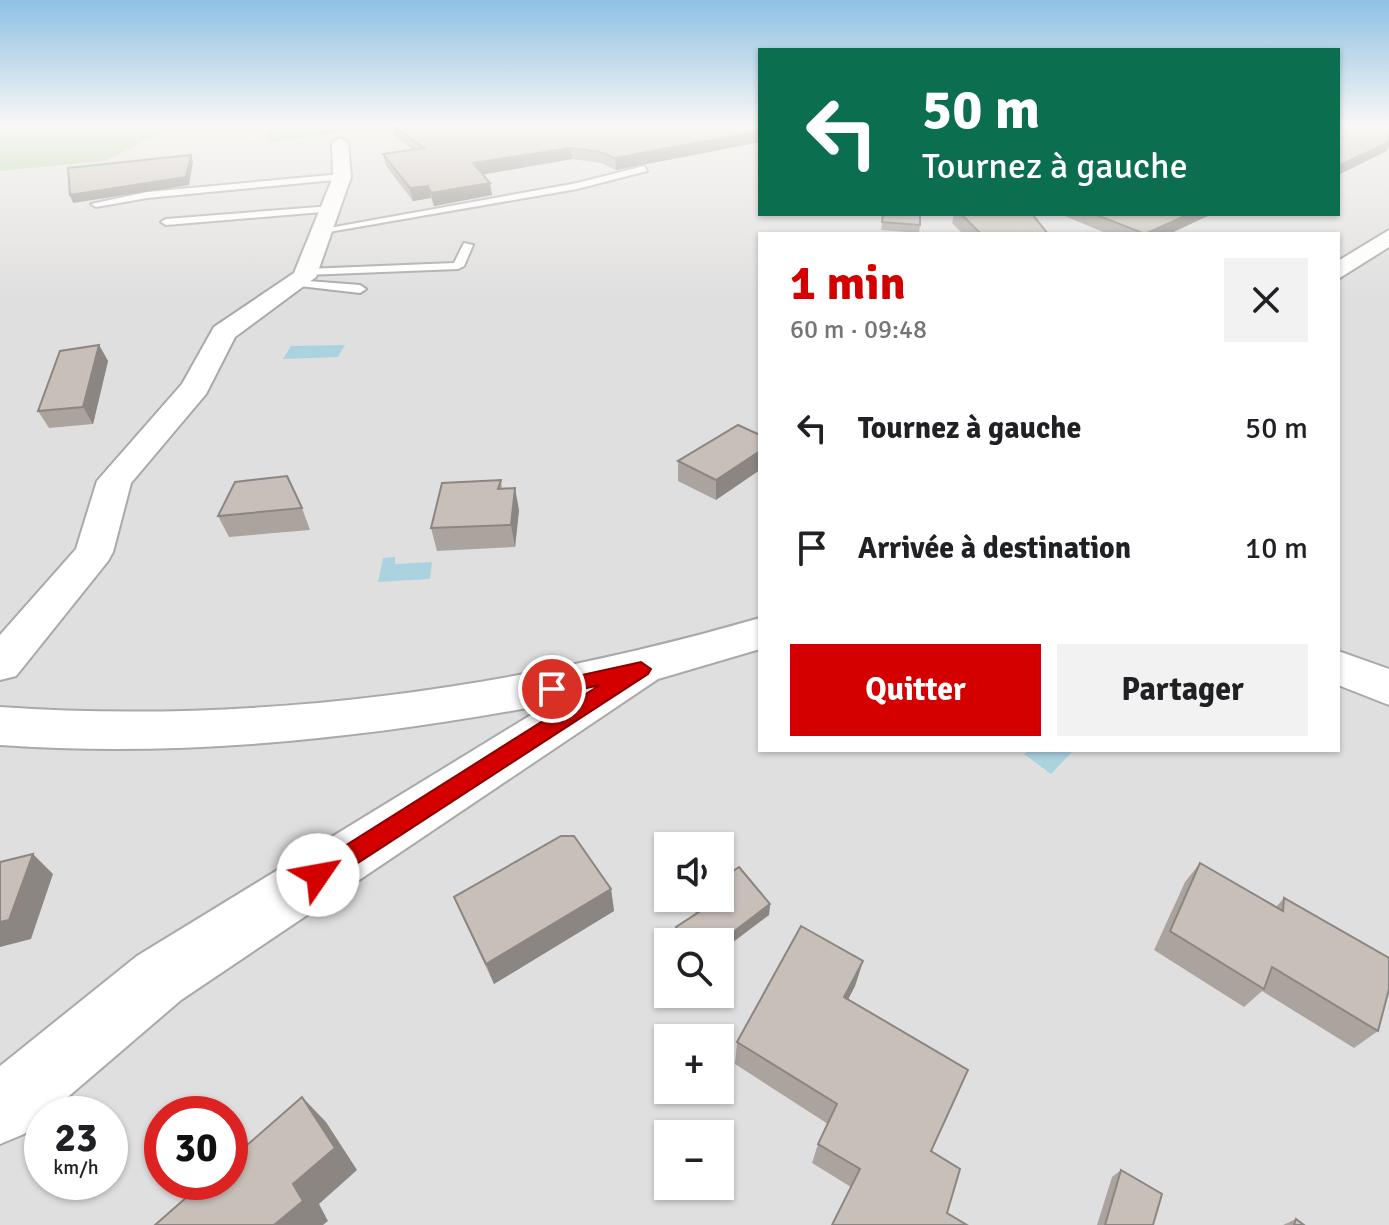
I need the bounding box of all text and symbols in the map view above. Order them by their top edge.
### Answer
text: 50 m [922,75,1040,144]
icon: left [790,80,894,184]
text: Tournez à gauche [922,144,1188,189]
text: 1 min [790,254,906,313]
button: close [1224,258,1308,342]
text: 60 m · 09:48 [790,314,927,346]
icon: left [790,406,834,450]
text: Tournez à gauche [858,410,1081,447]
text: 50 m [1245,410,1308,447]
icon: arrive [790,526,834,570]
text: Arrivée à destination [858,530,1131,567]
text: 10 m [1245,530,1308,567]
button: Quitter [790,644,1041,736]
button: Partager [1057,644,1308,736]
pin [518,655,586,723]
icon: arrive [530,667,574,711]
map controls [654,832,734,1200]
button: sound [654,832,734,912]
position arrow [276,833,360,917]
button: search [654,928,734,1008]
button: + [654,1024,734,1104]
speed limit sign: 30 [144,1096,248,1200]
text: 23 [54,1113,98,1163]
button: − [654,1120,734,1200]
text: km/h [53,1155,99,1180]

